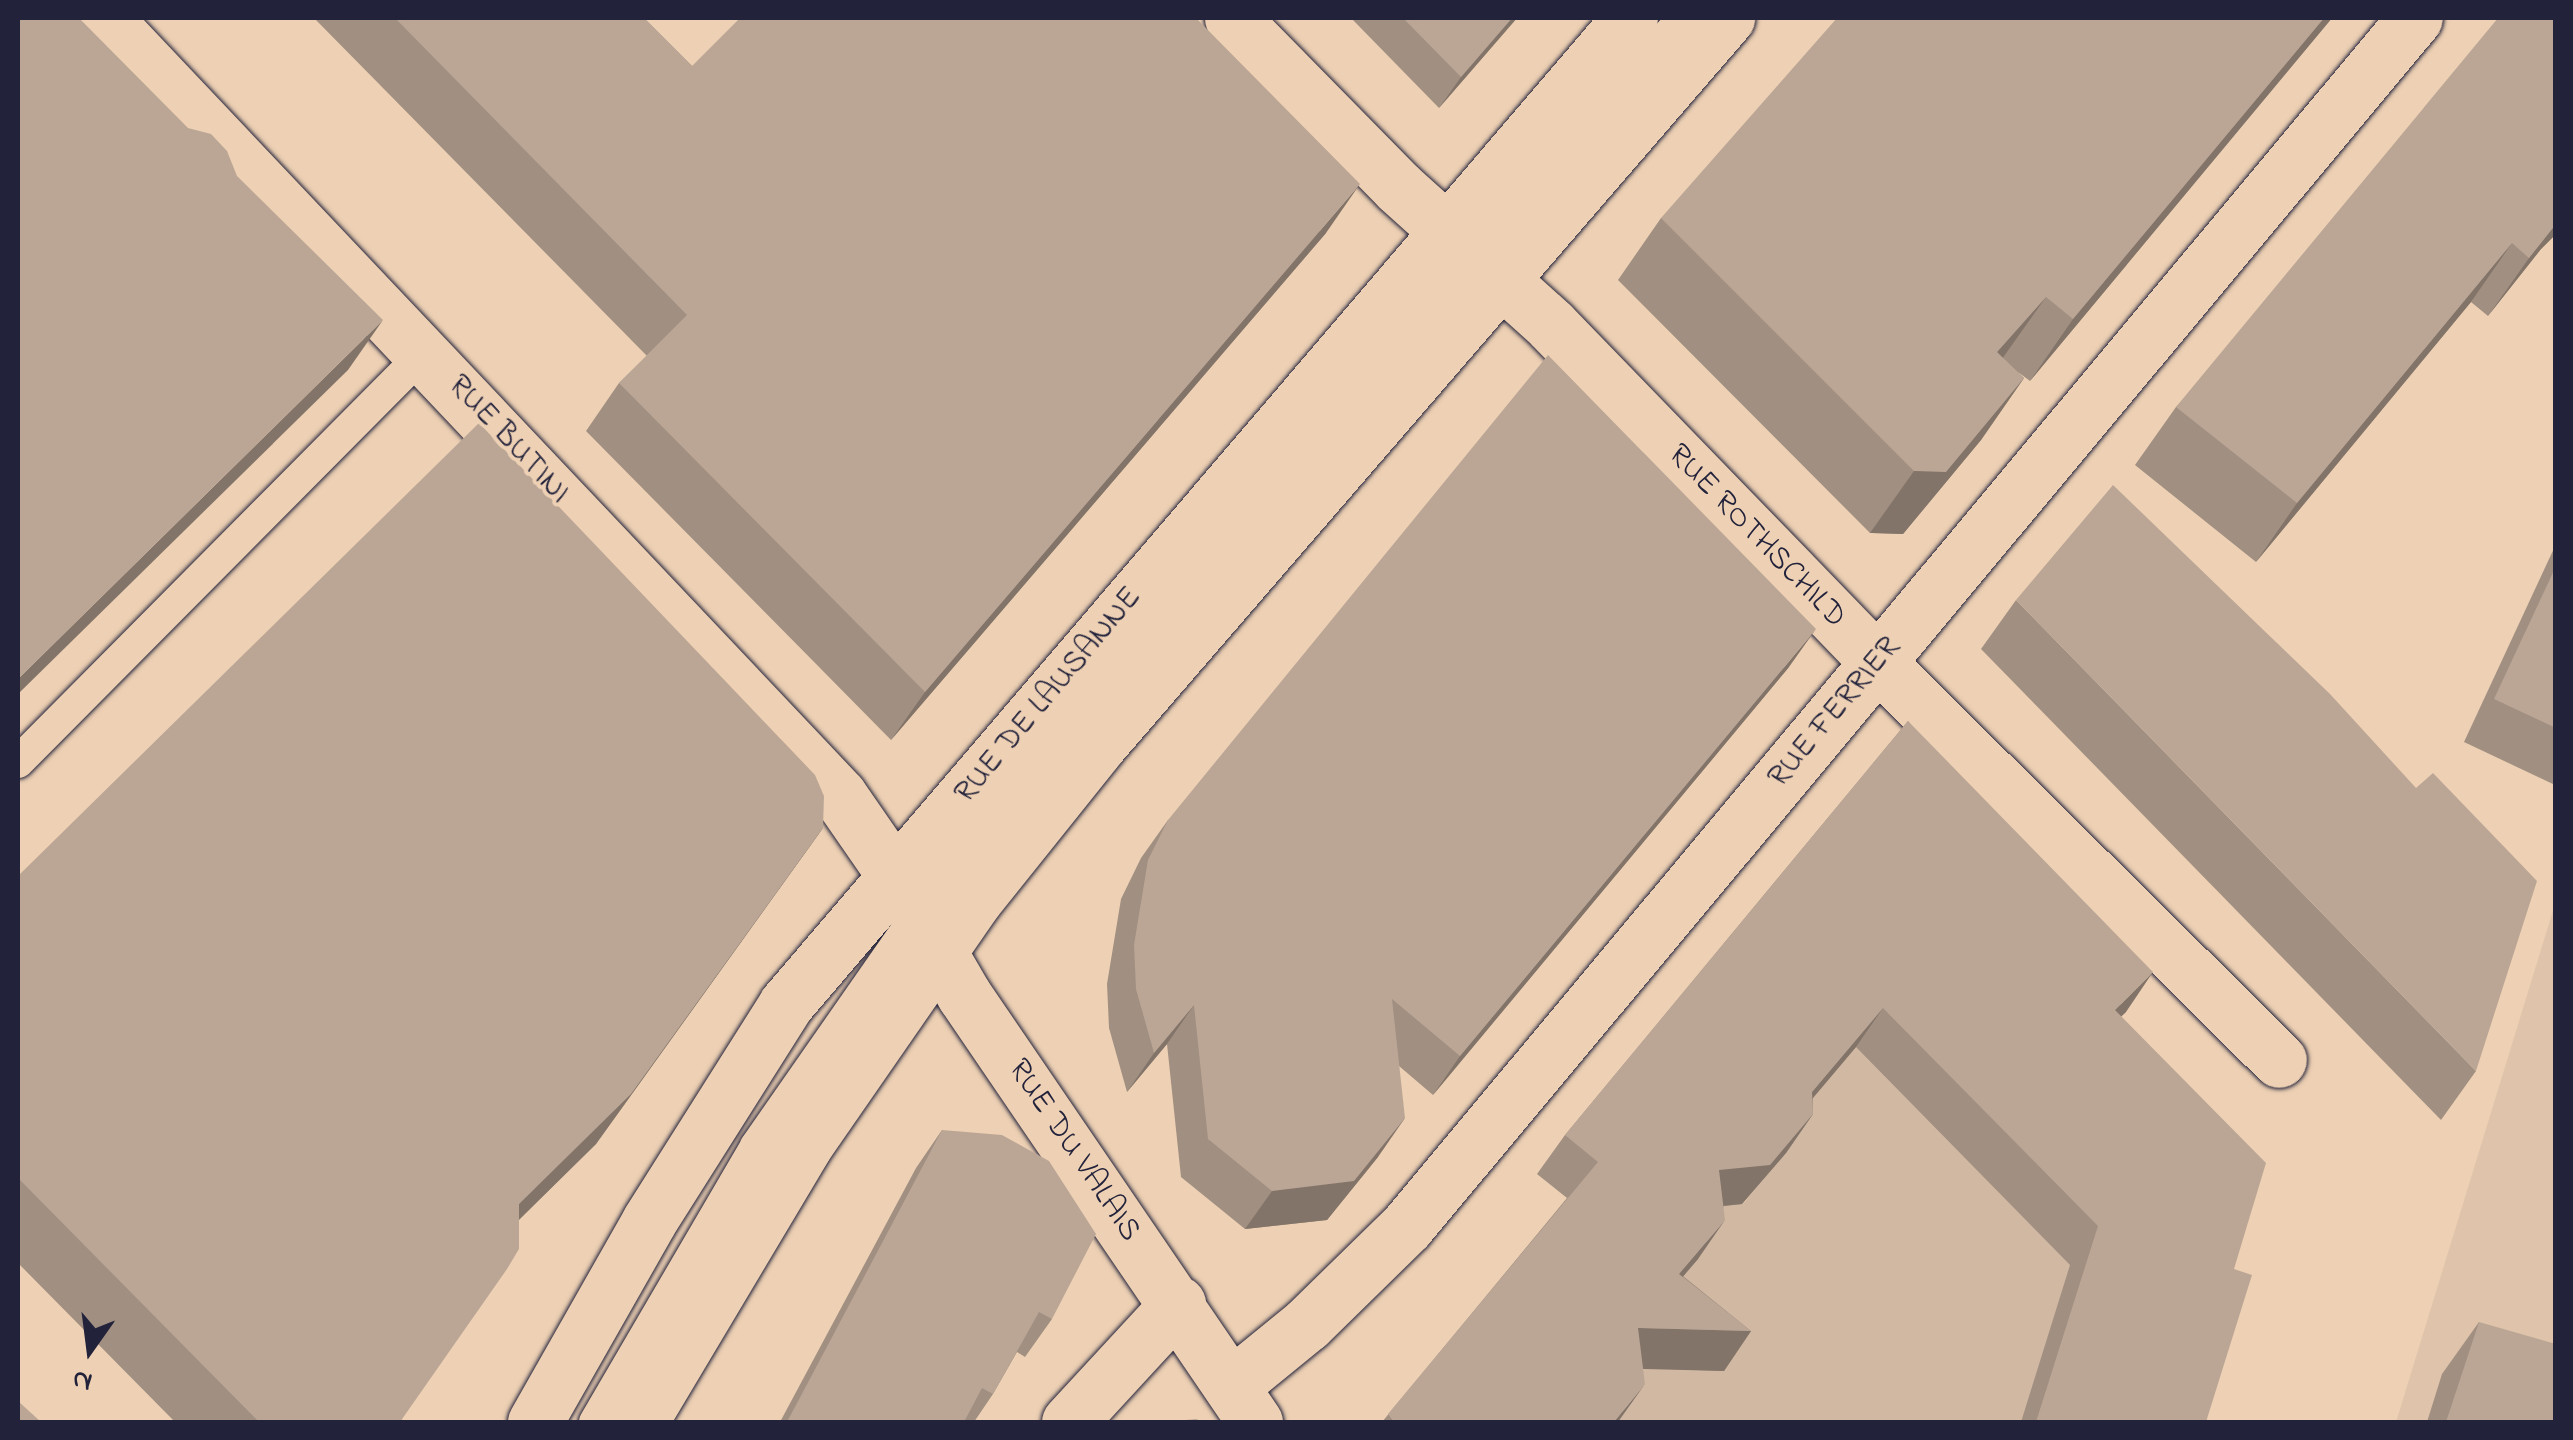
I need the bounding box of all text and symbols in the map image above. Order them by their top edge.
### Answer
street label: RUE BUTINI [439,368,577,512]
street label: RUE ROTHSCHILD [1659,437,1853,637]
street label: RUE DE LAUSANNE [947,580,1151,812]
street label: RUE FERRIER [1761,630,1909,796]
street label: RUE DU VALAIS [998,1053,1148,1249]
north arrow [40,1300,140,1400]
text: N [68,1357,97,1402]

